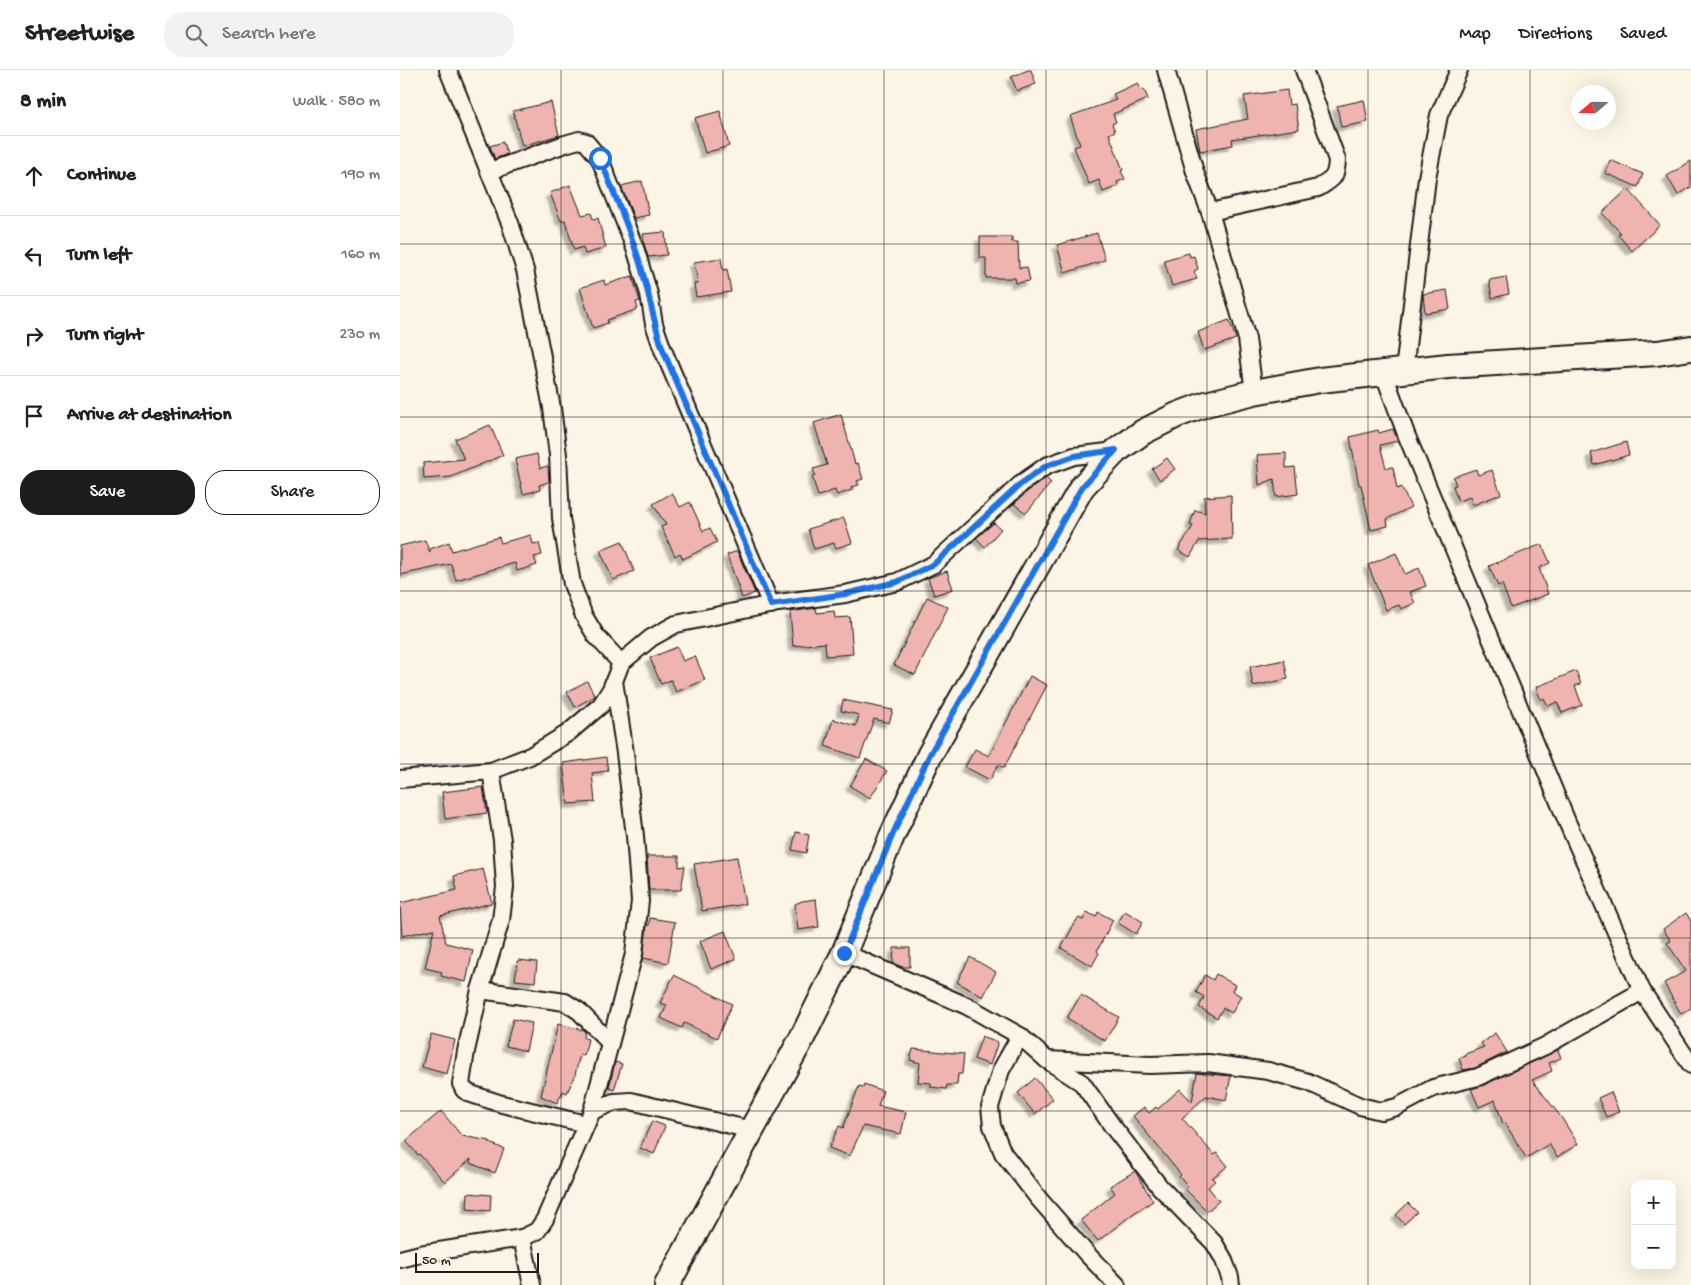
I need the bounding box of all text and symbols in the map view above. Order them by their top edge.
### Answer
search box [164,12,514,57]
text: Streetwise [25,20,134,49]
icon: search [182,21,210,49]
text: Search here [222,23,316,46]
text: Map [1459,24,1491,45]
text: Directions [1519,24,1592,45]
text: Saved [1620,24,1666,45]
north arrow [1571,85,1616,130]
text: 8 min [20,90,66,115]
text: Walk · 580 m [293,93,380,112]
route start [589,147,612,170]
icon: ahead [20,162,48,190]
text: Continue [67,164,136,187]
text: 190 m [341,166,380,185]
icon: left [20,242,48,270]
text: Turn left [67,244,131,267]
text: 160 m [341,246,380,265]
icon: right [20,322,48,350]
text: Turn right [67,324,143,347]
text: 230 m [340,326,380,345]
icon: arrive [20,402,48,430]
text: Arrive at destination [67,404,231,427]
button: Save [20,470,195,515]
button: Share [205,470,380,515]
route end [833,942,856,965]
map controls [1631,1180,1676,1270]
button: + [1631,1180,1676,1225]
button: − [1631,1225,1676,1270]
scale bar [415,1250,539,1273]
text: 50 m [422,1253,451,1270]

